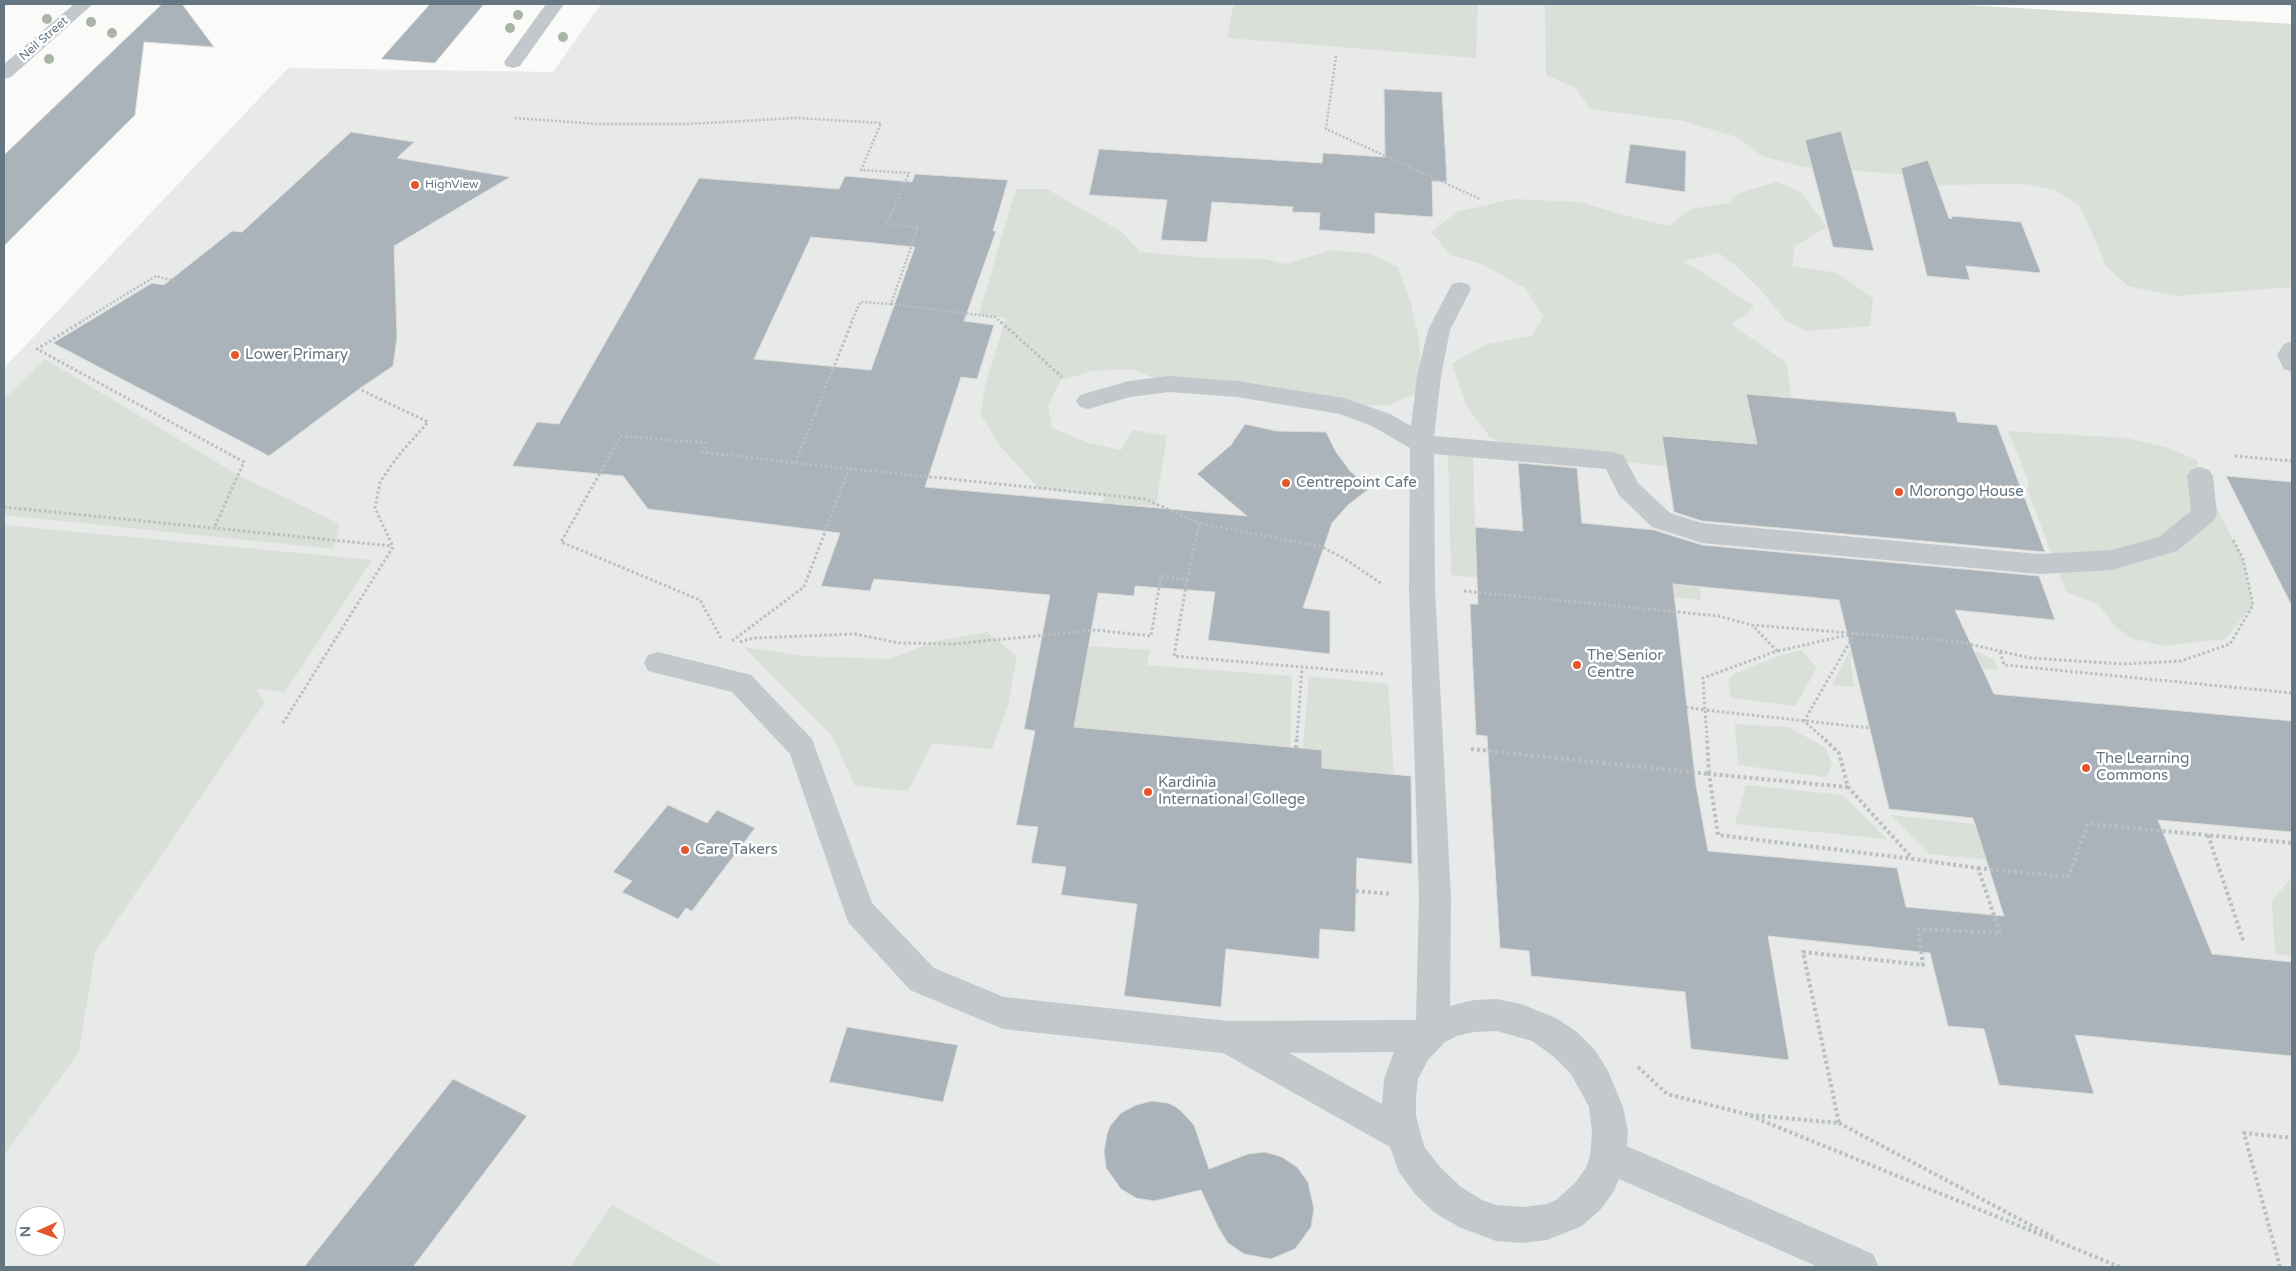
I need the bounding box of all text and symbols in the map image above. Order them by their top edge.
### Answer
street label: Neil Street [17,14,71,64]
place label: HighView [425,178,479,192]
marker: HighView [409,179,421,191]
place label: Lower Primary [245,346,348,364]
marker: Lower Primary [229,349,241,361]
place label: Centrepoint Cafe [1296,474,1417,492]
marker: Centrepoint Cafe [1280,477,1292,489]
place label: Morongo House [1909,483,2024,501]
marker: Morongo House [1893,486,1905,498]
place label: The Senior Centre [1587,647,1663,682]
marker: The Senior Centre [1571,659,1583,671]
place label: The Learning Commons [2096,750,2189,785]
marker: The Learning Commons [2080,762,2092,774]
place label: Kardinia International College [1158,774,1305,809]
marker: Kardinia International College [1142,786,1154,798]
place label: Care Takers [695,841,778,859]
marker: Care Takers [679,844,691,856]
north arrow [15,1206,65,1256]
text: N [17,1226,34,1237]

